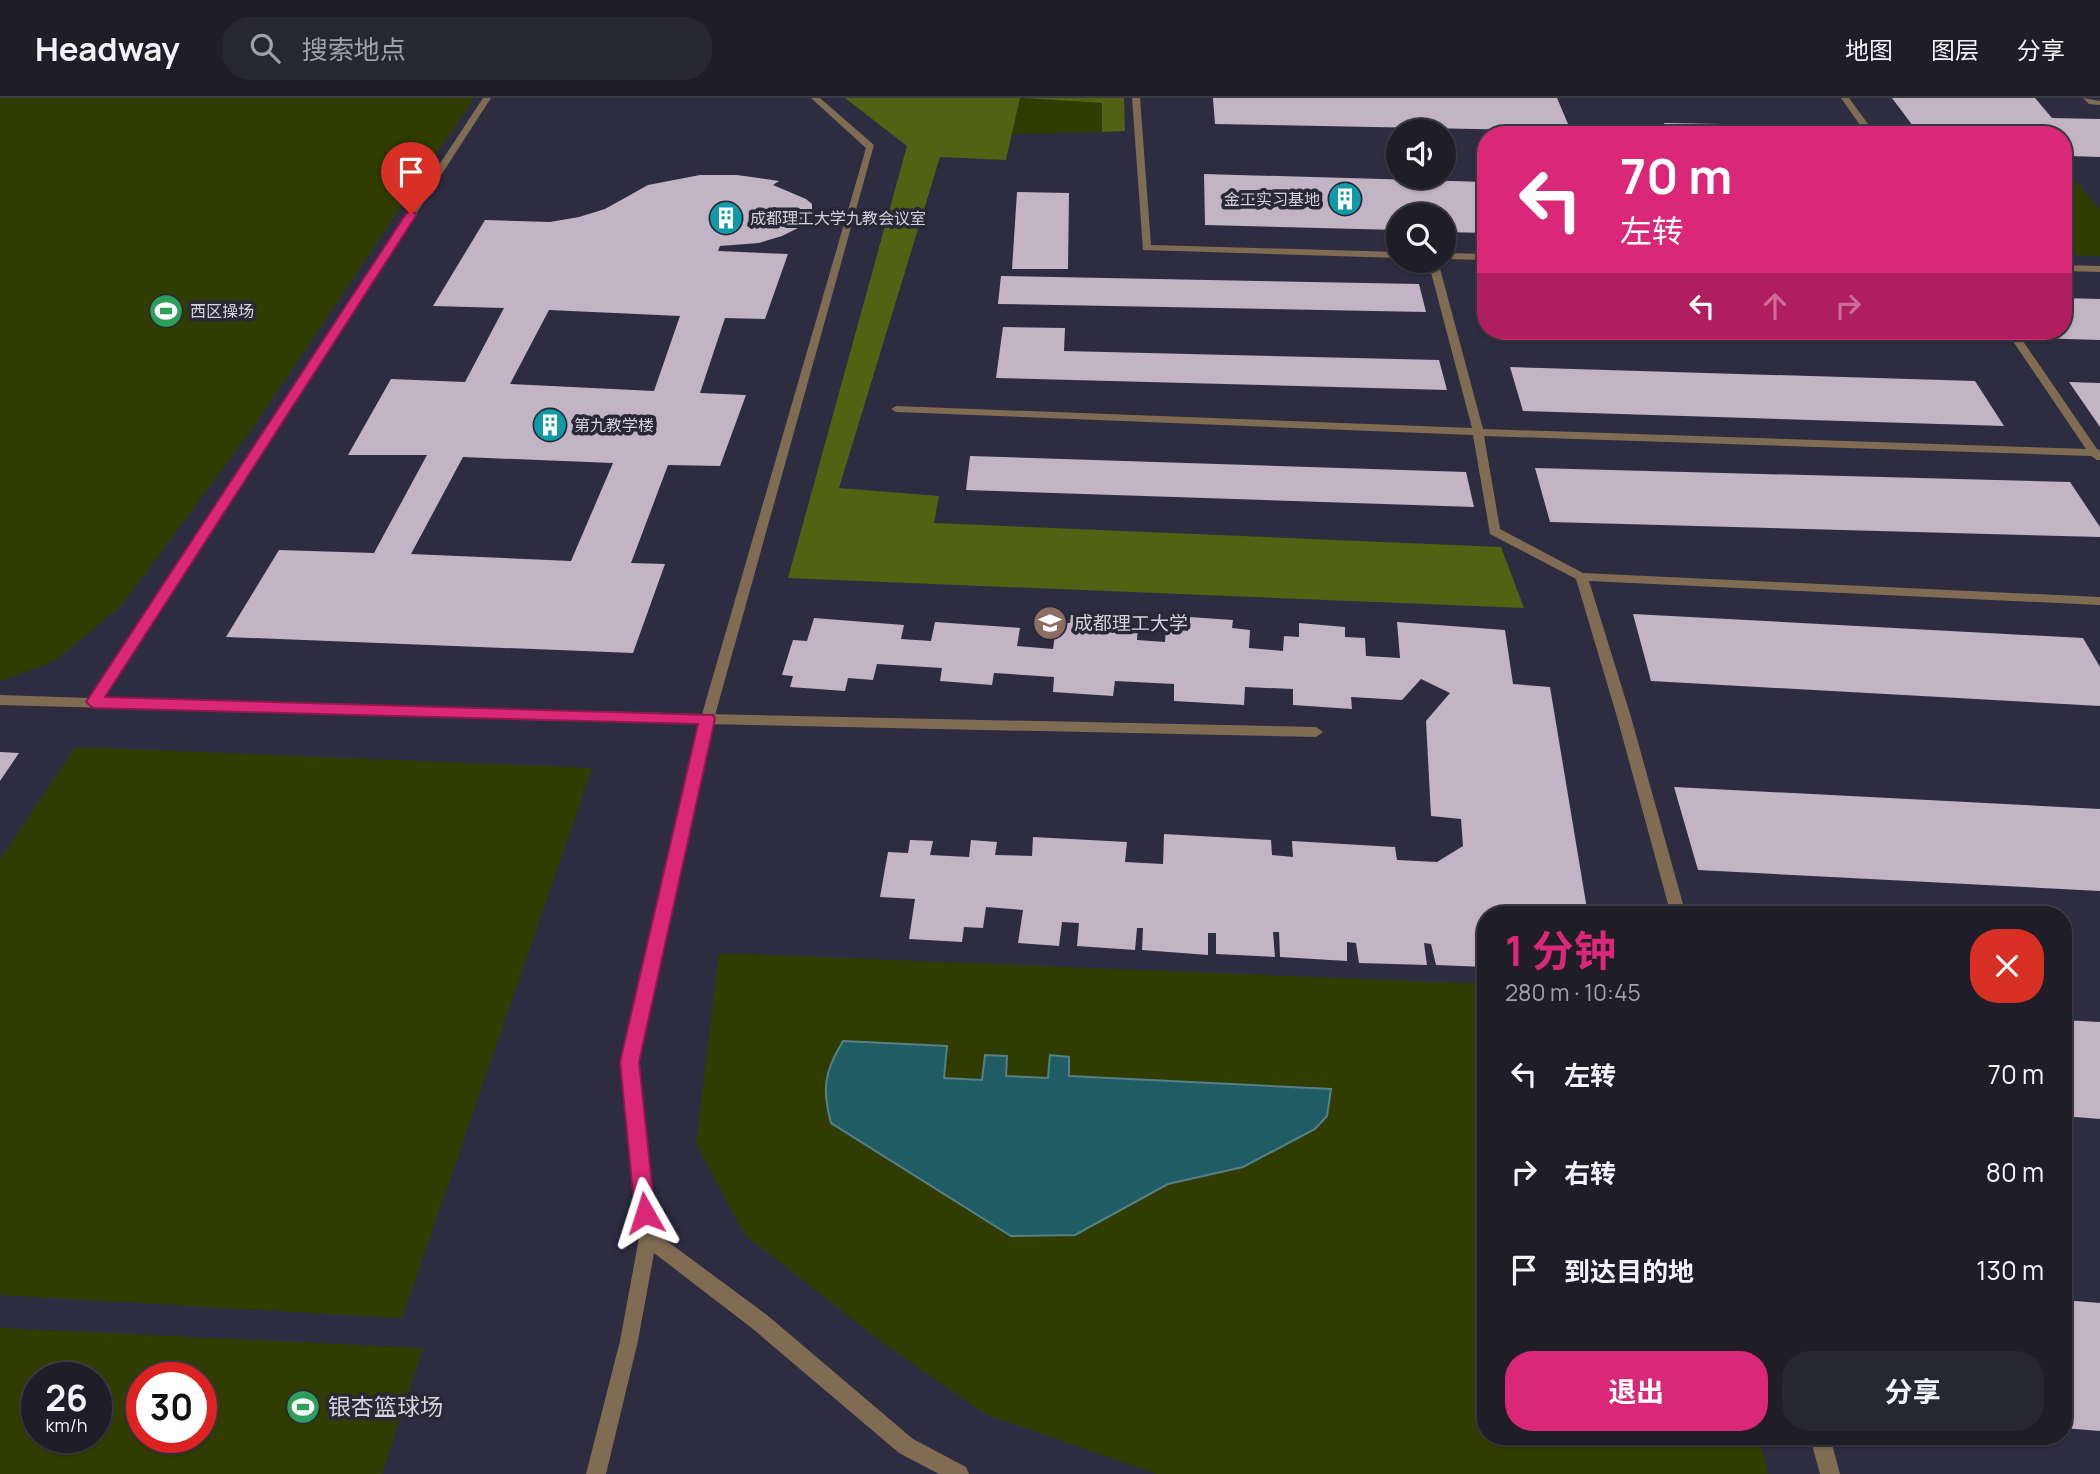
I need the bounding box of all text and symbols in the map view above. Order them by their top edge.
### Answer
search box [222,17,712,80]
text: Headway [35,26,180,71]
icon: search [246,29,284,67]
text: 搜索地点 [302,31,406,67]
text: 地图 [1845,33,1893,66]
text: 图层 [1931,33,1979,66]
text: 分享 [2017,33,2065,66]
map controls [1386,119,1456,273]
button: sound [1386,119,1456,189]
pin [381,142,441,214]
text: 70 m [1620,142,1732,209]
icon: arrive [392,153,430,191]
icon: left [1505,154,1596,245]
building icon: 金工实习基地 [1326,180,1364,218]
place label: 金工实习基地 [1224,188,1320,210]
building icon: 成都理工大学九教会议室 [707,199,745,237]
button: search [1386,203,1456,273]
place label: 成都理工大学九教会议室 [750,207,926,229]
text: 左转 [1620,209,1684,253]
icon: left [1683,287,1721,325]
icon: ahead [1756,287,1794,325]
icon: right [1829,287,1867,325]
sports icon: 西区操场 [147,292,185,330]
place label: 西区操场 [190,300,254,322]
building icon: 第九教学楼 [531,406,569,444]
place label: 第九教学楼 [574,414,654,436]
school or university icon: 成都理工大学 [1031,604,1069,642]
place label: 成都理工大学 [1074,610,1188,636]
text: 1 分钟 [1505,921,1616,979]
button: close [1970,929,2044,1003]
text: 280 m · 10:45 [1505,976,1641,1008]
icon: left [1505,1055,1543,1093]
text: 70 m [1988,1056,2044,1092]
text: 左转 [1564,1057,1616,1093]
icon: right [1505,1153,1543,1191]
text: 80 m [1986,1154,2044,1190]
text: 右转 [1564,1155,1616,1191]
position arrow [608,1176,682,1250]
icon: arrive [1505,1251,1543,1289]
text: 130 m [1976,1252,2044,1288]
text: 到达目的地 [1564,1253,1694,1289]
button: 退出 [1505,1351,1768,1431]
button: 分享 [1782,1351,2044,1431]
speed limit sign: 30 [126,1362,217,1453]
text: 26 [45,1374,88,1422]
sports icon: 银杏篮球场 [284,1388,322,1426]
place label: 银杏篮球场 [328,1390,443,1422]
text: km/h [46,1413,87,1437]

